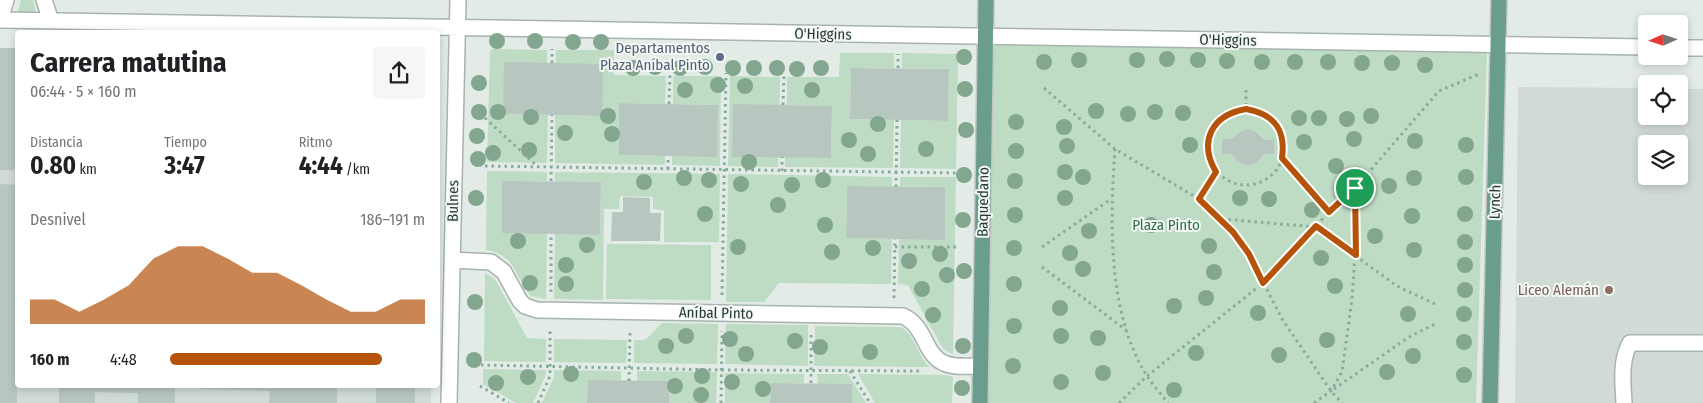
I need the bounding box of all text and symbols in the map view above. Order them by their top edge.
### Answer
north arrow [1638,15,1688,65]
map controls [1638,15,1688,185]
street label: O'Higgins [794,24,852,44]
street label: O'Higgins [1199,30,1257,50]
place label: Departamentos Plaza Aníbal Pinto [600,39,710,74]
text: Carrera matutina [30,46,227,79]
button: share [373,47,425,99]
marker: Departamentos Plaza Aníbal Pinto [714,51,726,63]
button: locate [1638,75,1688,125]
text: 06:44 · 5 × 160 m [30,82,137,101]
text: Distancia [30,134,83,151]
text: Tiempo [164,134,207,151]
text: Ritmo [299,134,333,151]
button: layers [1638,135,1688,185]
text: 0.80 [30,151,76,181]
text: 3:47 [164,151,205,181]
text: 4:44 [299,151,343,181]
text: km [76,161,97,178]
text: /km [343,161,370,178]
street label: Baquedano [973,167,993,237]
pin [1334,167,1376,209]
icon: arrive [1341,174,1369,202]
street label: Bulnes [444,180,462,222]
street label: Lynch [1485,184,1505,220]
text: Desnivel [30,210,86,229]
text: 186–191 m [360,210,425,229]
park label: Plaza Pinto [1132,216,1200,234]
place label: Liceo Alemán [1518,281,1599,299]
marker: Liceo Alemán [1603,284,1615,296]
street label: Aníbal Pinto [679,303,753,323]
text: 160 m [30,350,69,369]
text: 4:48 [110,350,137,369]

